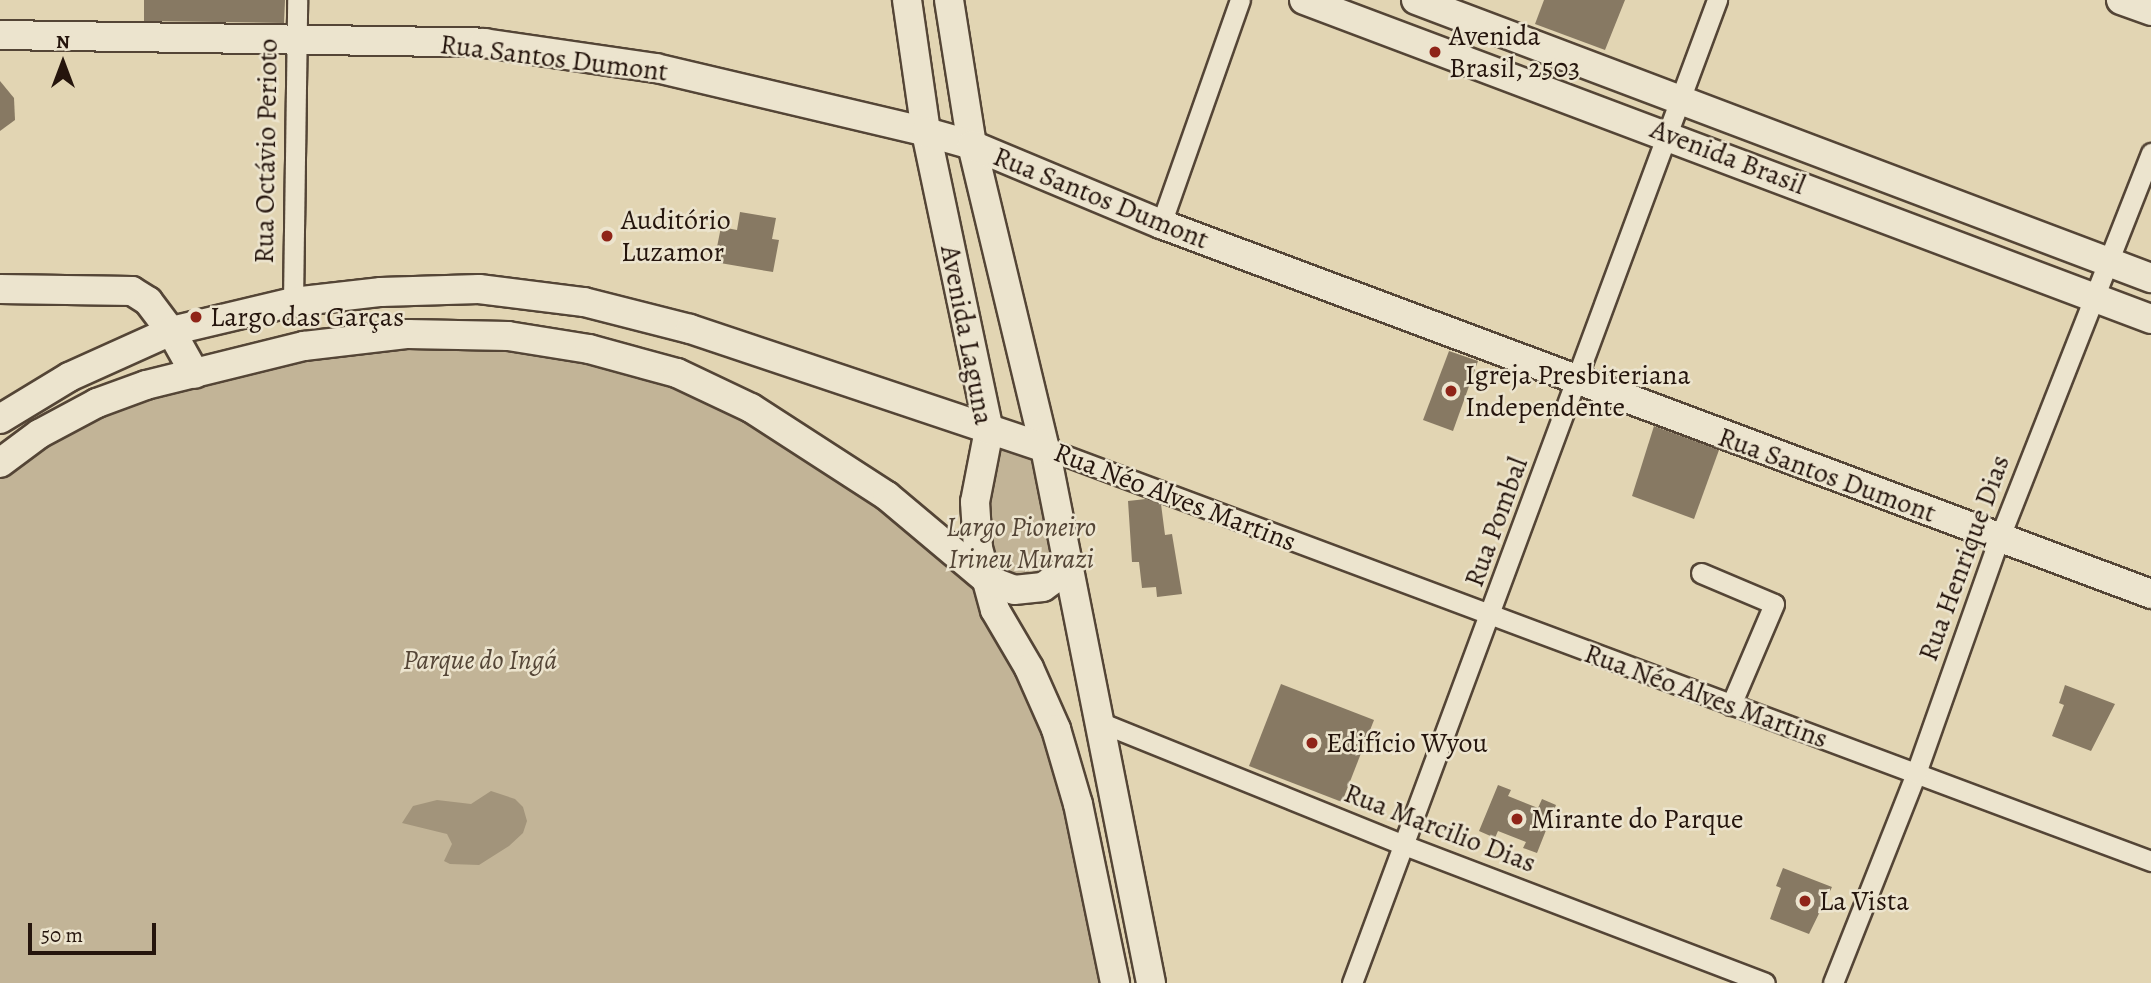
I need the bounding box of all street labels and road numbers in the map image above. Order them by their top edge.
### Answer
street label: Rua Santos Dumont [438,27,670,89]
street label: Rua Octávio Perioto [247,38,285,264]
street label: Avenida Brasil [1646,112,1810,202]
street label: Rua Santos Dumont [988,139,1214,257]
street label: Avenida Laguna [933,242,1001,428]
street label: Rua Santos Dumont [1714,420,1940,530]
street label: Rua Néo Alves Martins [1049,435,1301,559]
street label: Rua Henrique Dias [1911,450,2017,666]
street label: Rua Pombal [1457,453,1535,591]
street label: Rua Néo Alves Martins [1580,636,1832,756]
street label: Rua Marcilio Dias [1339,776,1541,880]

